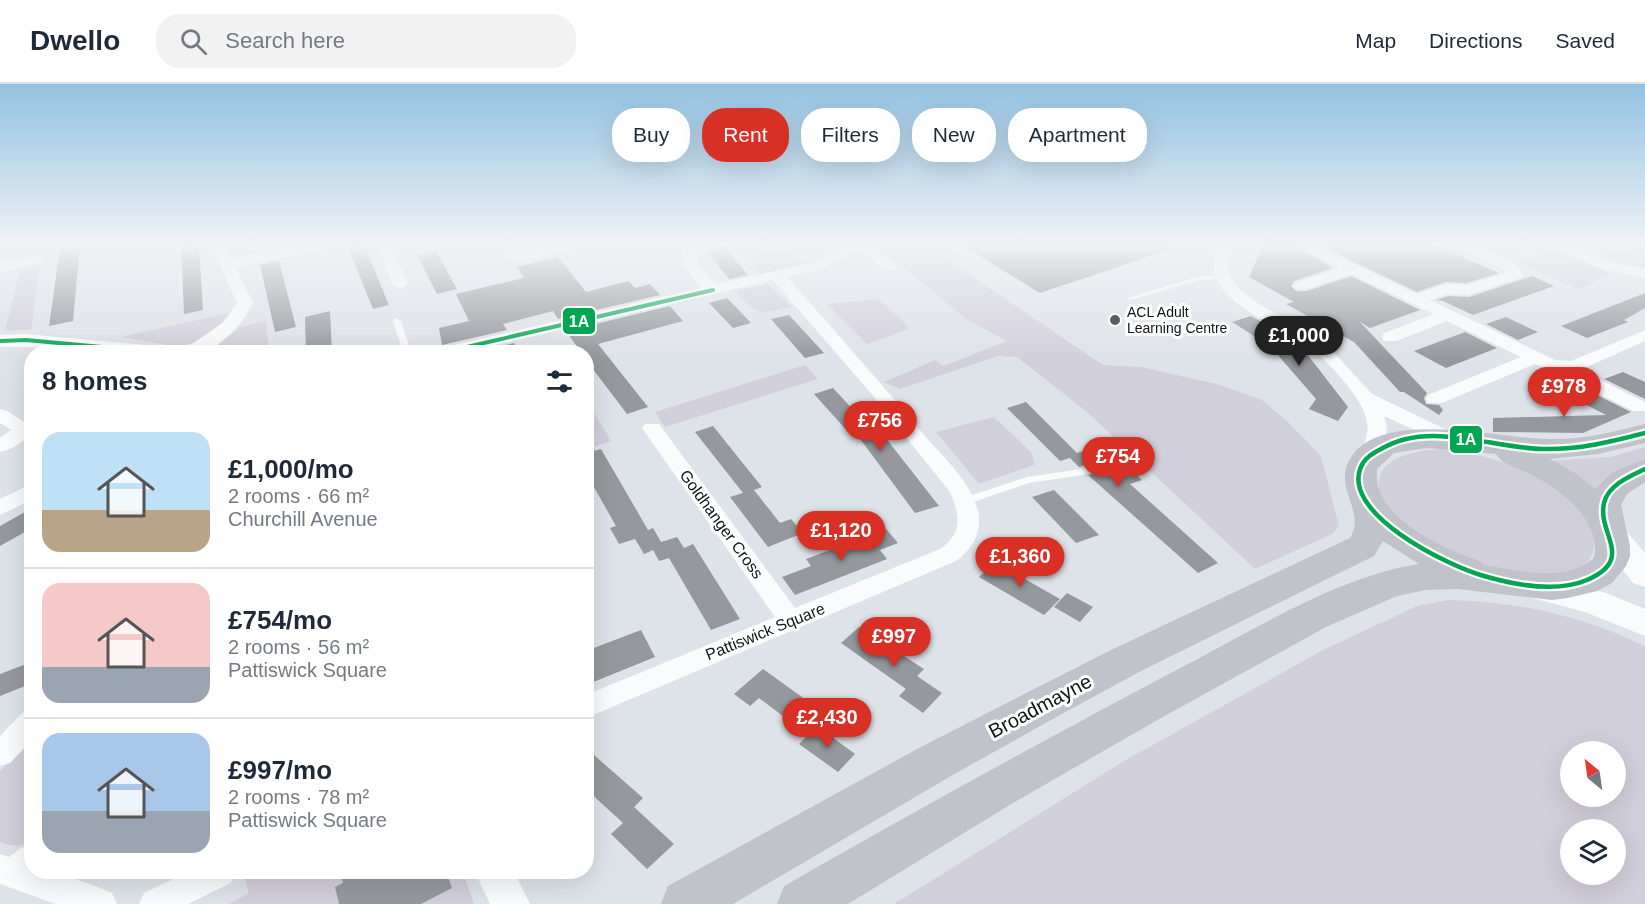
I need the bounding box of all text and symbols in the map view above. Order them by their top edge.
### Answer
search box [156,14,576,68]
text: Dwello [30,25,120,56]
icon: search [177,25,210,58]
text: Search here [225,28,345,53]
text: Map [1355,29,1396,52]
text: Directions [1429,29,1522,52]
text: Saved [1555,29,1615,52]
chip: Buy [612,108,690,162]
chip: Rent [702,108,789,162]
chip: Filters [801,108,900,162]
chip: New [912,108,996,162]
chip: Apartment [1008,108,1147,162]
place label: ACL Adult Learning Centre [1127,304,1228,336]
line badge: 1A [562,307,596,335]
text: 1A [569,313,590,330]
marker: ACL Adult Learning Centre [1108,313,1122,327]
pin: £1,000 [1250,316,1348,367]
text: £1,000 [1268,324,1330,346]
icon: filters [543,365,576,398]
text: 8 homes [42,366,148,396]
pin: £978 [1528,367,1600,418]
text: £978 [1542,375,1586,397]
pin: £756 [844,401,916,452]
text: £756 [858,409,902,431]
line badge: 1A [1449,425,1483,454]
text: 1A [1456,431,1477,448]
pin: £754 [1082,437,1154,488]
text: £754 [1096,445,1140,467]
text: £1,000/mo [228,454,354,484]
icon: home [90,456,162,528]
street label: Goldhanger Cross [677,467,767,582]
text: 2 rooms · 66 m² [228,485,369,507]
text: Churchill Avenue [228,508,378,530]
pin: £1,120 [792,511,890,562]
text: £1,120 [810,519,872,541]
pin: £1,360 [971,537,1069,588]
text: £1,360 [989,545,1051,567]
street label: Pattiswick Square [703,600,827,663]
text: £754/mo [228,605,332,635]
icon: home [90,607,162,679]
pin: £997 [858,617,930,668]
text: £997 [872,625,916,647]
text: 2 rooms · 56 m² [228,636,369,658]
text: Pattiswick Square [228,659,387,681]
street label: Broadmayne [985,670,1095,742]
pin: £2,430 [778,698,876,749]
text: £2,430 [796,706,858,728]
north arrow [1560,741,1626,807]
map controls [1560,741,1626,885]
text: £997/mo [228,755,332,785]
icon: home [90,757,162,829]
text: 2 rooms · 78 m² [228,786,369,808]
text: Pattiswick Square [228,809,387,831]
button: layers [1560,819,1626,885]

